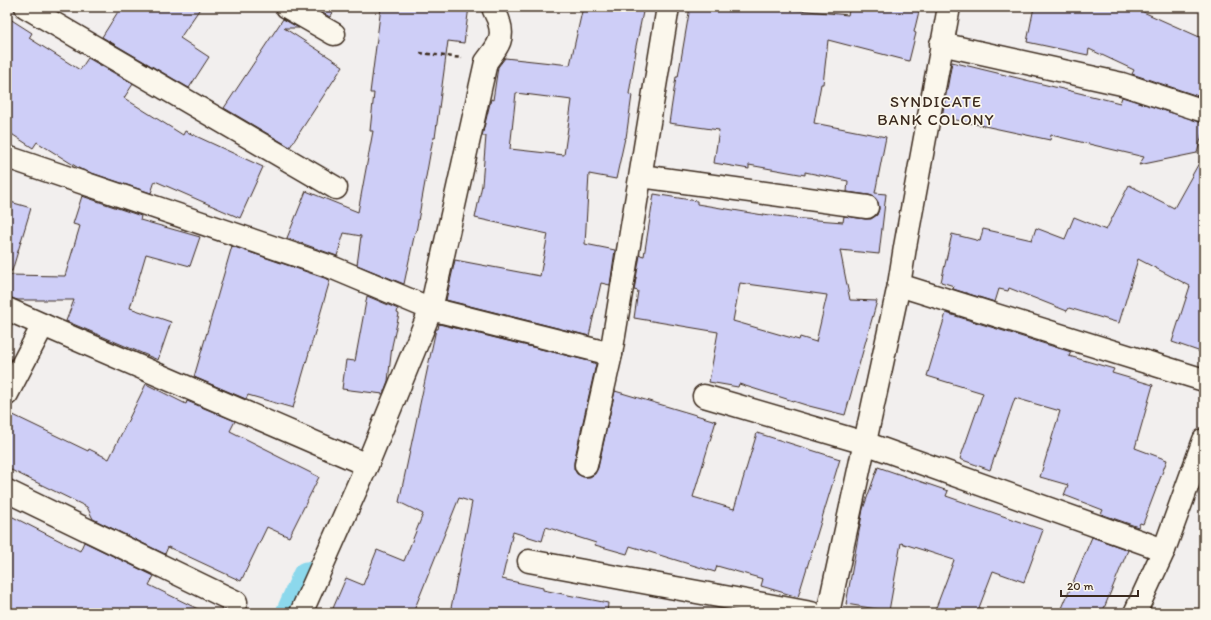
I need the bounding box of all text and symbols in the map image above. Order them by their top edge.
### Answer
district label: SYNDICATE BANK COLONY [877,92,995,129]
scale bar [1061,572,1138,598]
text: 20 m [1067,579,1094,593]

